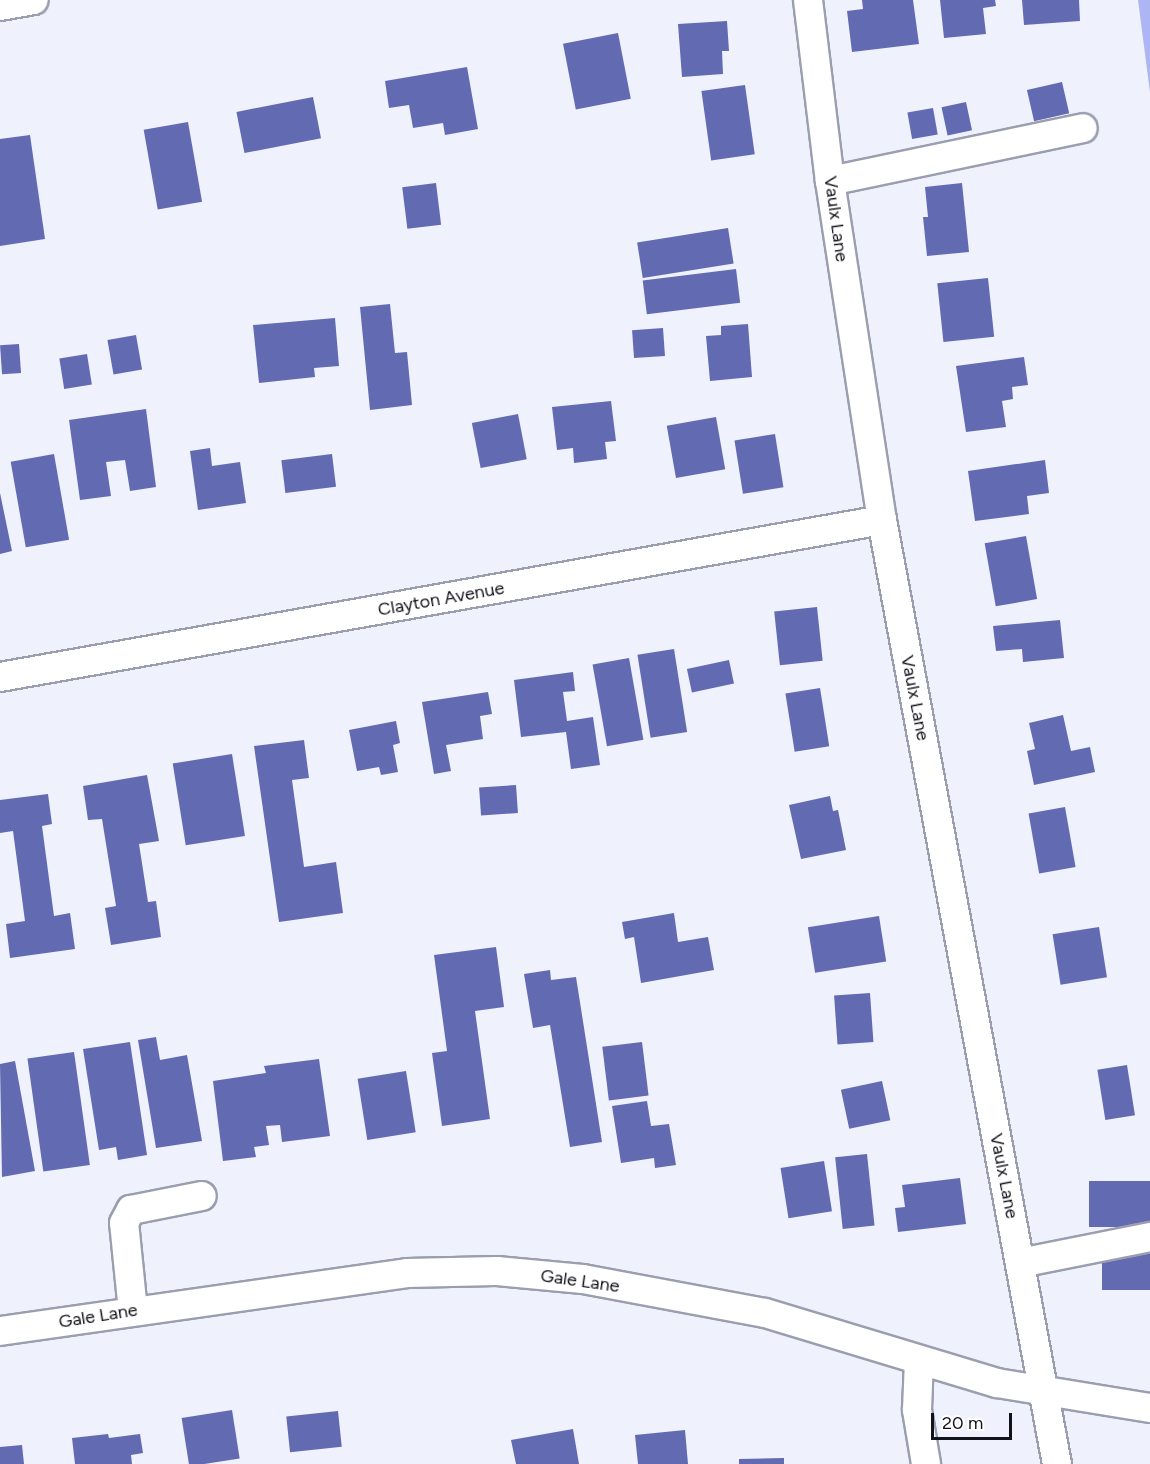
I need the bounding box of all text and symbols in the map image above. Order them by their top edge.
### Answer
street label: Vaulx Lane [819,175,853,263]
street label: Clayton Avenue [376,577,506,621]
street label: Vaulx Lane [896,654,934,742]
street label: Vaulx Lane [985,1132,1023,1220]
street label: Gale Lane [539,1265,621,1297]
street label: Gale Lane [57,1299,139,1333]
scale bar [934,1401,1015,1439]
text: 20 m [942,1412,983,1434]

